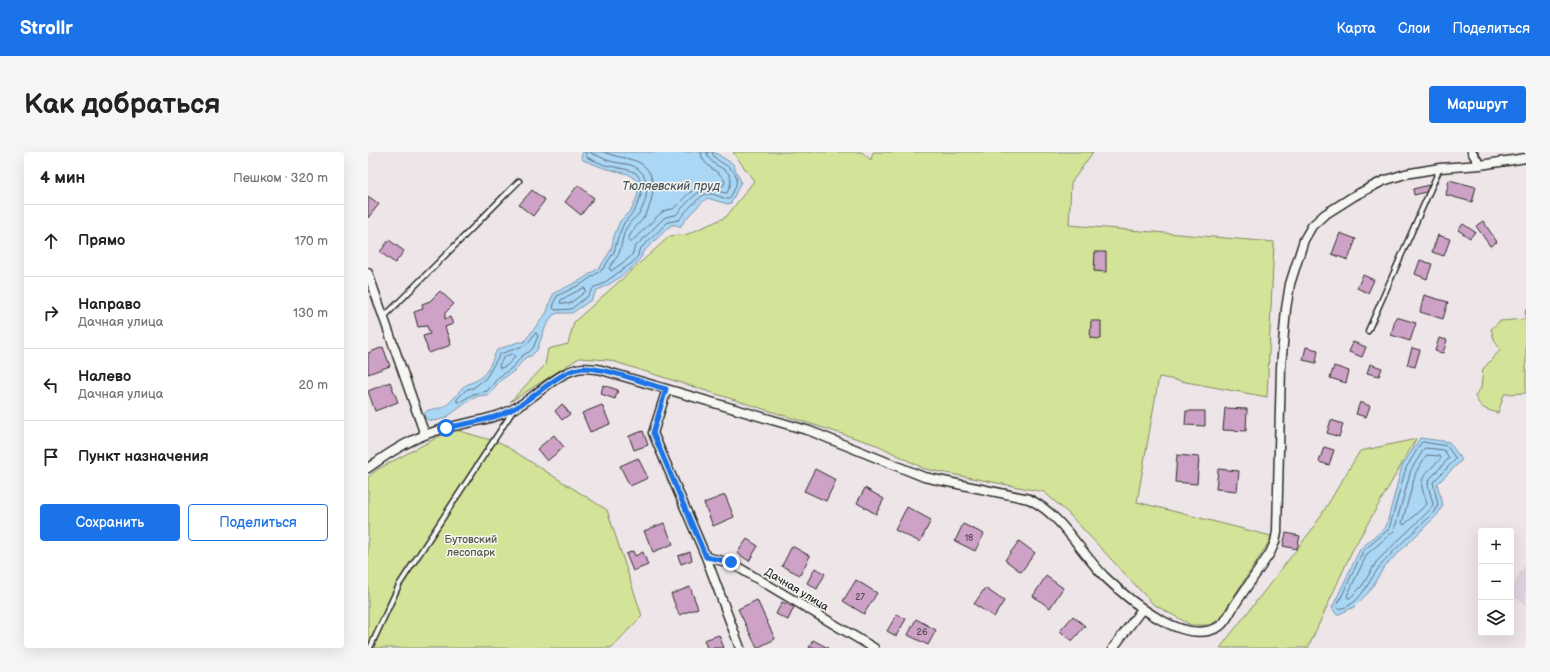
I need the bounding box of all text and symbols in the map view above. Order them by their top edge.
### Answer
text: Strollr [20,17,73,40]
text: Карта [1336,20,1376,37]
text: Слои [1398,20,1430,37]
text: Поделиться [1452,20,1530,37]
button: Маршрут [1429,86,1526,123]
text: Как добраться [24,88,221,121]
text: 4 мин [40,168,85,188]
text: Пешком · 320 m [233,170,328,186]
water label: Тюляевский пруд [622,179,720,194]
icon: ahead [40,230,62,252]
text: Прямо [78,231,125,250]
text: 170 m [295,233,328,249]
text: Направо [78,295,141,314]
icon: right [40,302,62,324]
text: 130 m [293,305,328,321]
text: Дачная улица [78,314,163,330]
text: Налево [78,367,131,386]
icon: left [40,374,62,396]
text: 20 m [298,377,328,393]
text: Дачная улица [78,386,163,402]
route start [437,419,455,437]
icon: arrive [40,446,62,468]
text: Пункт назначения [78,447,209,466]
button: Сохранить [40,504,180,541]
button: Поделиться [188,504,328,541]
map controls [1478,528,1514,636]
button: + [1478,528,1514,564]
park label: Бутовский лесопарк [445,533,497,559]
house number: 18 [965,533,973,544]
route end [722,553,740,571]
button: − [1478,564,1514,600]
street label: Дачная улица [762,565,831,614]
house number: 27 [855,592,865,603]
button: layers [1478,600,1514,636]
house number: 26 [917,627,928,638]

